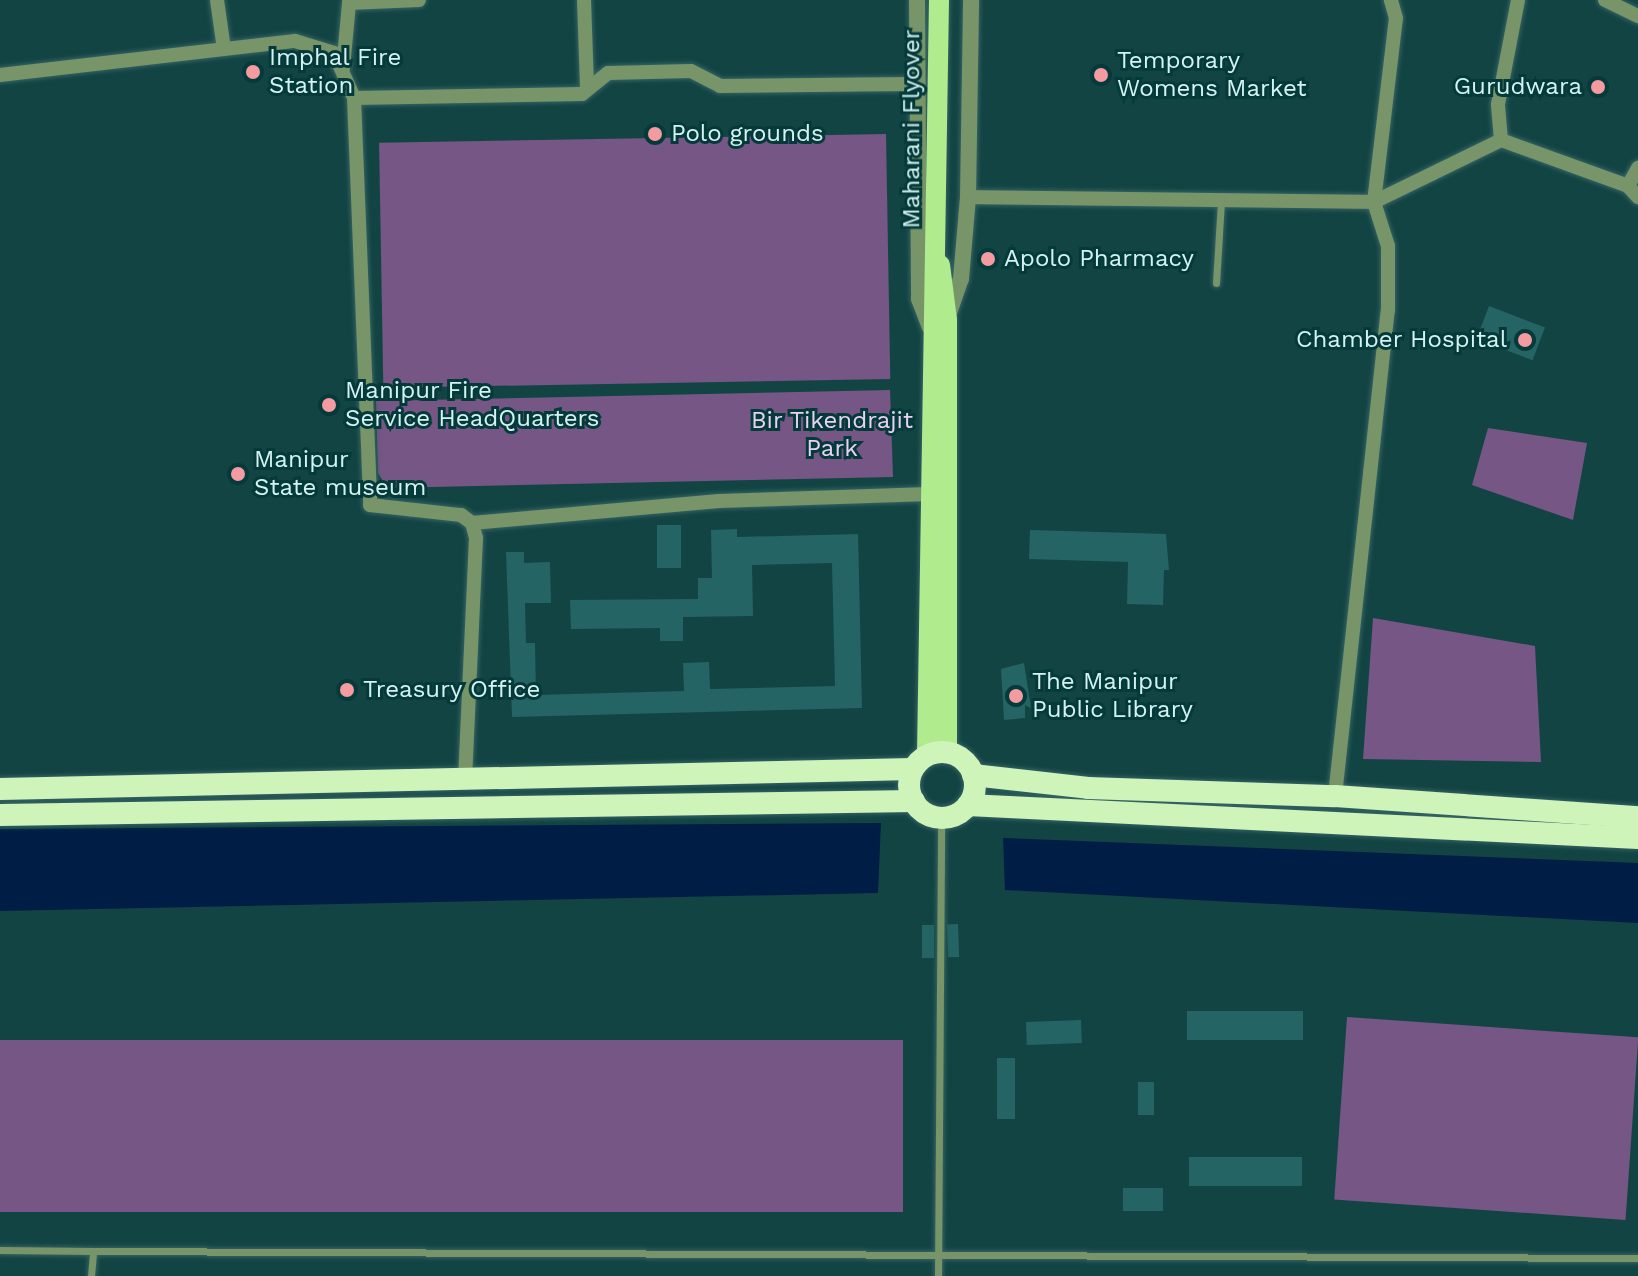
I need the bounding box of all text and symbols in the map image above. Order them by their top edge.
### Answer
street label: Maharani Flyover [898,29,926,229]
place label: Imphal Fire Station [269,44,402,100]
place label: Temporary Womens Market [1117,47,1307,103]
marker: Imphal Fire Station [244,63,262,81]
marker: Temporary Womens Market [1092,66,1110,84]
place label: Gurudwara [1454,73,1582,101]
marker: Gurudwara [1589,78,1607,96]
place label: Polo grounds [671,120,824,148]
marker: Polo grounds [646,125,664,143]
place label: Apolo Pharmacy [1004,245,1194,273]
marker: Apolo Pharmacy [979,250,997,268]
place label: Chamber Hospital [1295,326,1507,354]
marker: Chamber Hospital [1514,329,1536,351]
place label: Manipur Fire Service HeadQuarters [345,377,600,433]
marker: Manipur Fire Service HeadQuarters [320,396,338,414]
park label: Bir Tikendrajit Park [750,407,914,463]
place label: Manipur State museum [254,446,426,502]
marker: Manipur State museum [229,465,247,483]
place label: The Manipur Public Library [1032,668,1193,724]
place label: Treasury Office [363,676,541,704]
marker: Treasury Office [338,681,356,699]
marker: The Manipur Public Library [1007,687,1025,705]

